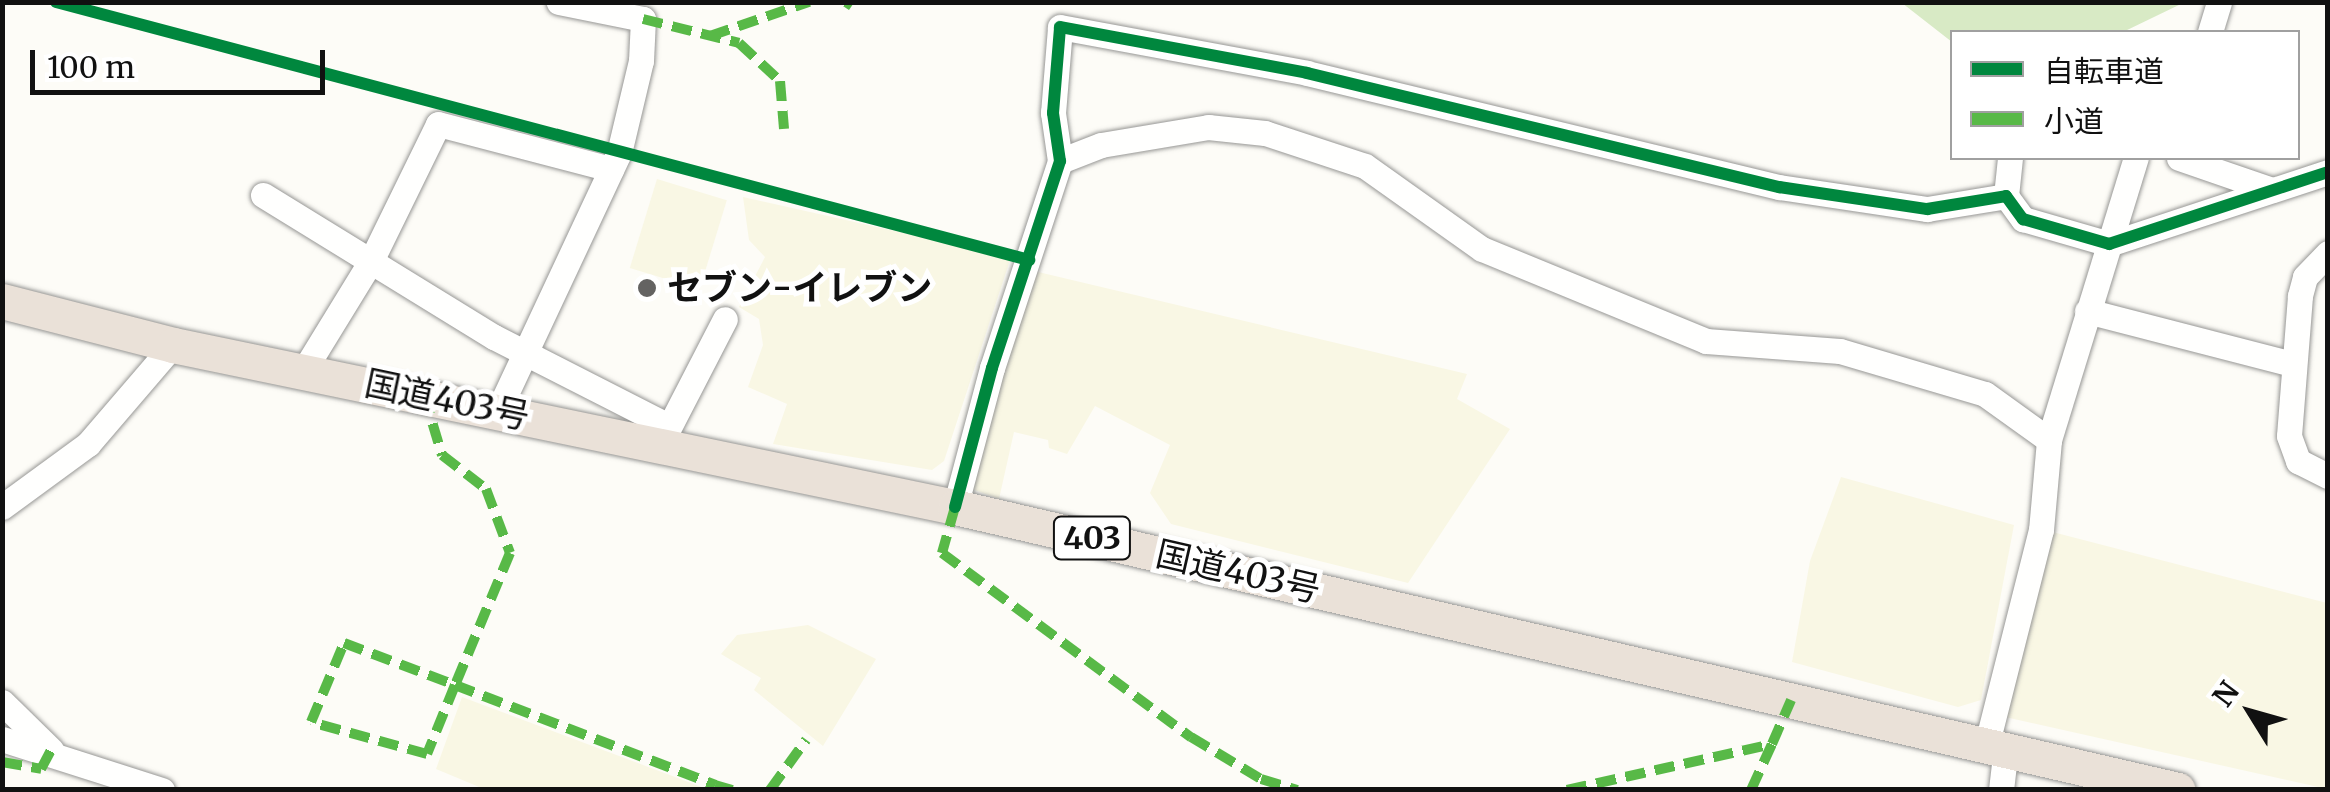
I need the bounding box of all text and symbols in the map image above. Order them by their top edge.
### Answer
scale bar [35,30,330,92]
legend [1950,30,2300,160]
text: 100 m [47,48,135,86]
text: 自転車道 [2044,52,2164,90]
text: 小道 [2044,102,2104,140]
place label: セブン-イレブン [667,267,932,309]
marker: セブン-イレブン [636,277,658,299]
street label: 国道403号 [361,362,533,438]
road number: 403 [1052,511,1132,565]
street label: 国道403号 [1152,533,1324,611]
north arrow [2200,662,2300,762]
text: N [2205,674,2247,714]

